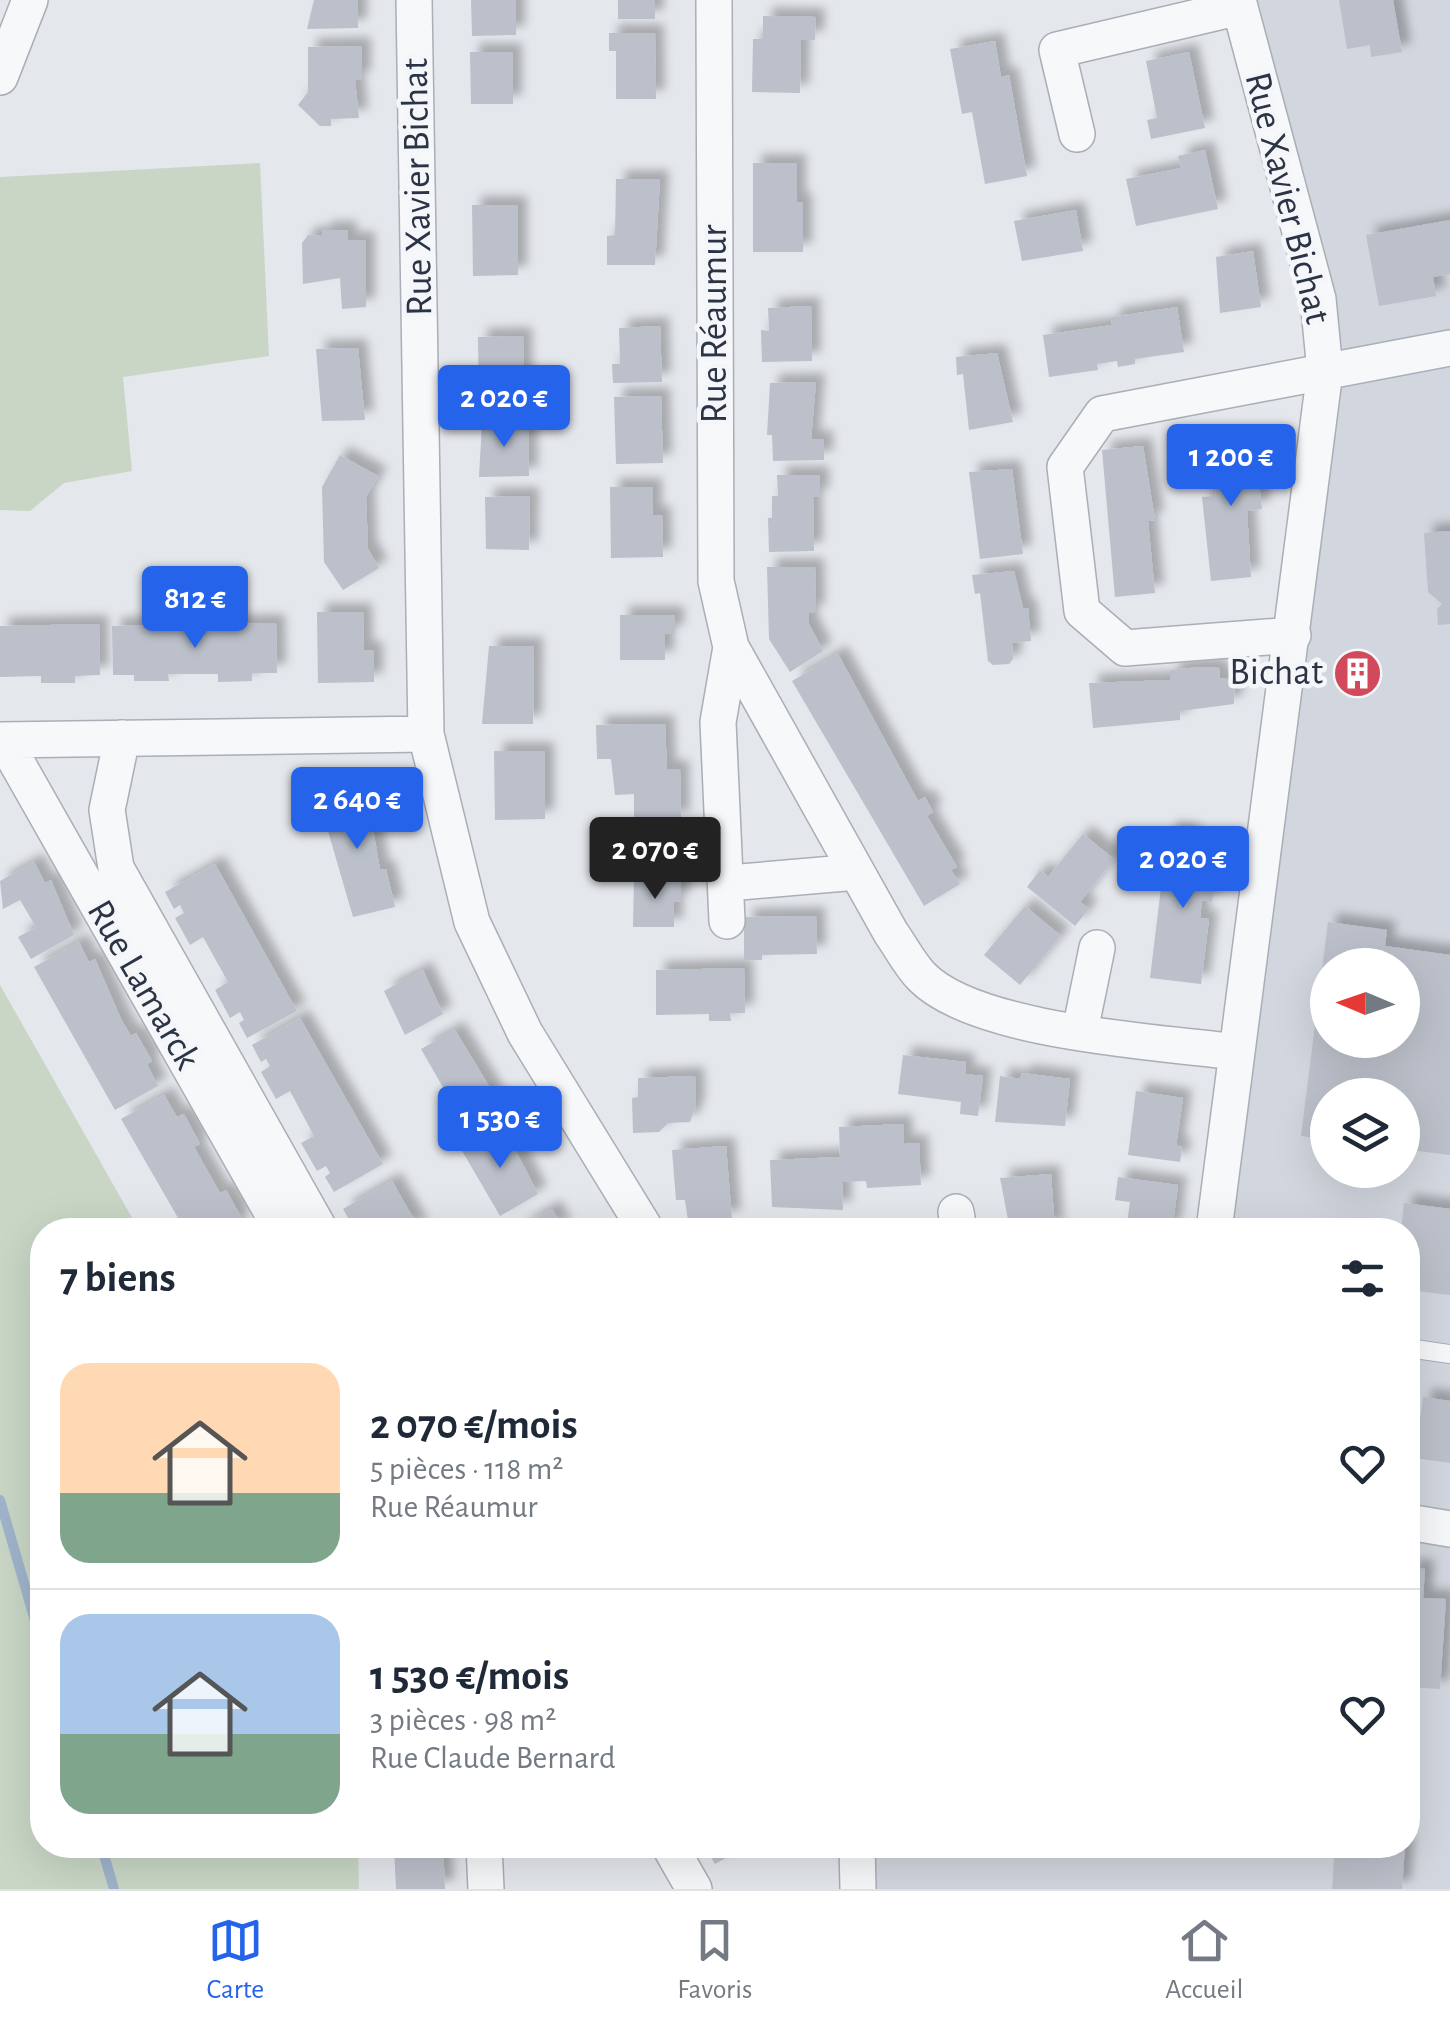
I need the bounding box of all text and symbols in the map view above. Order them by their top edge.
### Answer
street label: Rue Xavier Bichat [397,58,439,316]
street label: Rue Xavier Bichat [1237,68,1337,328]
street label: Rue Réaumur [696,224,734,423]
pin: 2 020 € [412,365,596,450]
text: 2 020 € [460,381,548,413]
pin: 1 200 € [1139,424,1323,509]
text: 1 200 € [1189,440,1273,472]
pin: 812 € [125,566,265,651]
text: 812 € [164,582,226,614]
building icon: Bichat [1332,647,1384,699]
place label: Bichat [1229,654,1323,692]
pin: 2 640 € [265,767,449,852]
text: 2 640 € [313,783,401,815]
pin: 2 070 € [563,817,747,902]
pin: 2 020 € [1091,826,1275,911]
text: 2 070 € [612,833,698,865]
text: 2 020 € [1139,842,1227,874]
street label: Rue Lamarck [79,894,207,1077]
north arrow [1310,948,1420,1058]
map controls [1310,948,1420,1188]
button: layers [1310,1078,1420,1188]
pin: 1 530 € [408,1086,592,1171]
text: 1 530 € [460,1102,540,1134]
icon: filters [1335,1251,1390,1306]
text: 7 biens [60,1257,176,1299]
icon: home [140,1403,260,1523]
text: 2 070 €/mois [370,1404,578,1446]
icon: heart [1335,1436,1390,1491]
text: 5 pièces · 118 m² [370,1453,563,1485]
text: Rue Réaumur [370,1491,538,1523]
icon: home [140,1654,260,1774]
text: 1 530 €/mois [370,1655,569,1697]
icon: heart [1335,1687,1390,1742]
text: 3 pièces · 98 m² [370,1704,556,1736]
text: Rue Claude Bernard [370,1742,615,1774]
tab: Carte [207,1913,264,2007]
tab: Favoris [677,1913,752,2007]
tab: Accueil [1165,1913,1243,2007]

